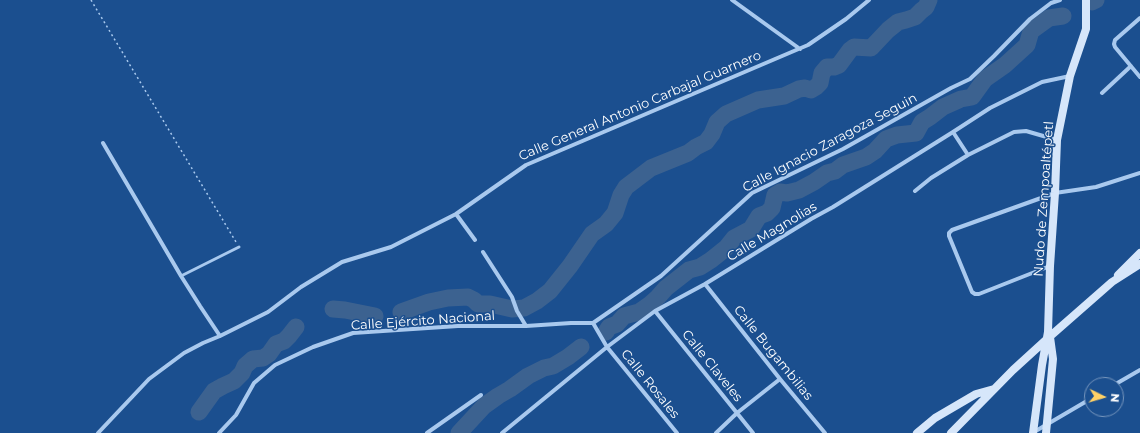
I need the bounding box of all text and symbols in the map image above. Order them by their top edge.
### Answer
street label: Calle General Antonio Carbajal Guarnero [516,48,764,164]
street label: Calle Ignacio Zaragoza Seguin [740,90,920,196]
street label: Nudo de Zempoaltépetl [1031,121,1057,277]
street label: Calle Magnolias [724,199,820,265]
street label: Calle Bugambilias [730,303,816,403]
street label: Calle Ejército Nacional [350,308,496,334]
street label: Calle Claveles [678,327,746,405]
street label: Calle Rosales [617,346,683,422]
north arrow [1084,377,1124,417]
text: N [1108,393,1122,403]

